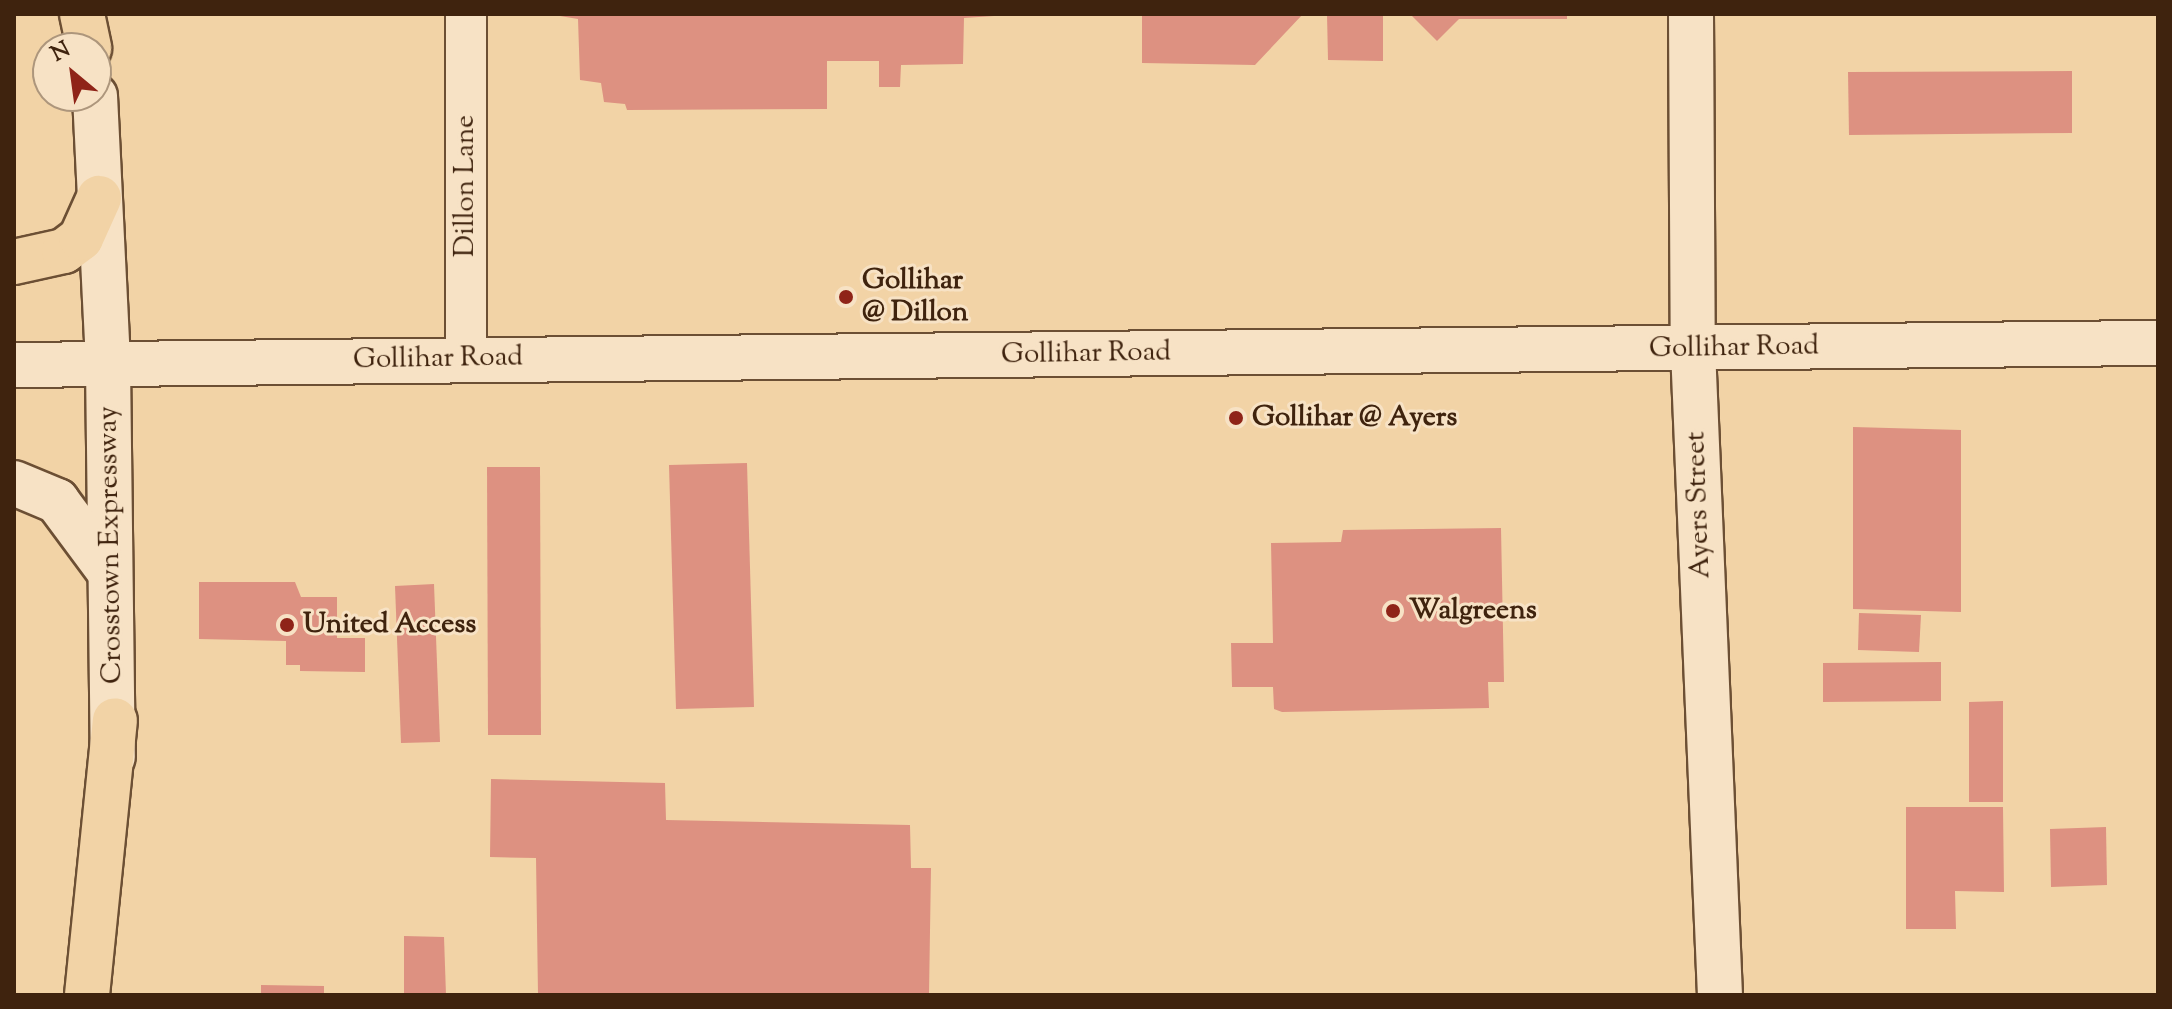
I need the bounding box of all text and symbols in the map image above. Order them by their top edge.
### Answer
north arrow [32,32,112,112]
text: N [46,35,77,71]
street label: Dillon Lane [449,115,483,257]
place label: Gollihar @ Dillon [862,264,968,330]
marker: Gollihar @ Dillon [837,288,855,306]
street label: Gollihar Road [1649,330,1819,366]
street label: Gollihar Road [1001,336,1171,372]
street label: Gollihar Road [353,341,523,377]
place label: Gollihar @ Ayers [1252,401,1457,435]
street label: Crosstown Expressway [92,406,130,684]
marker: Gollihar @ Ayers [1227,409,1245,427]
street label: Ayers Street [1680,431,1718,579]
place label: Walgreens [1409,594,1537,628]
marker: Walgreens [1384,602,1402,620]
place label: United Access [303,608,476,642]
marker: United Access [278,616,296,634]

